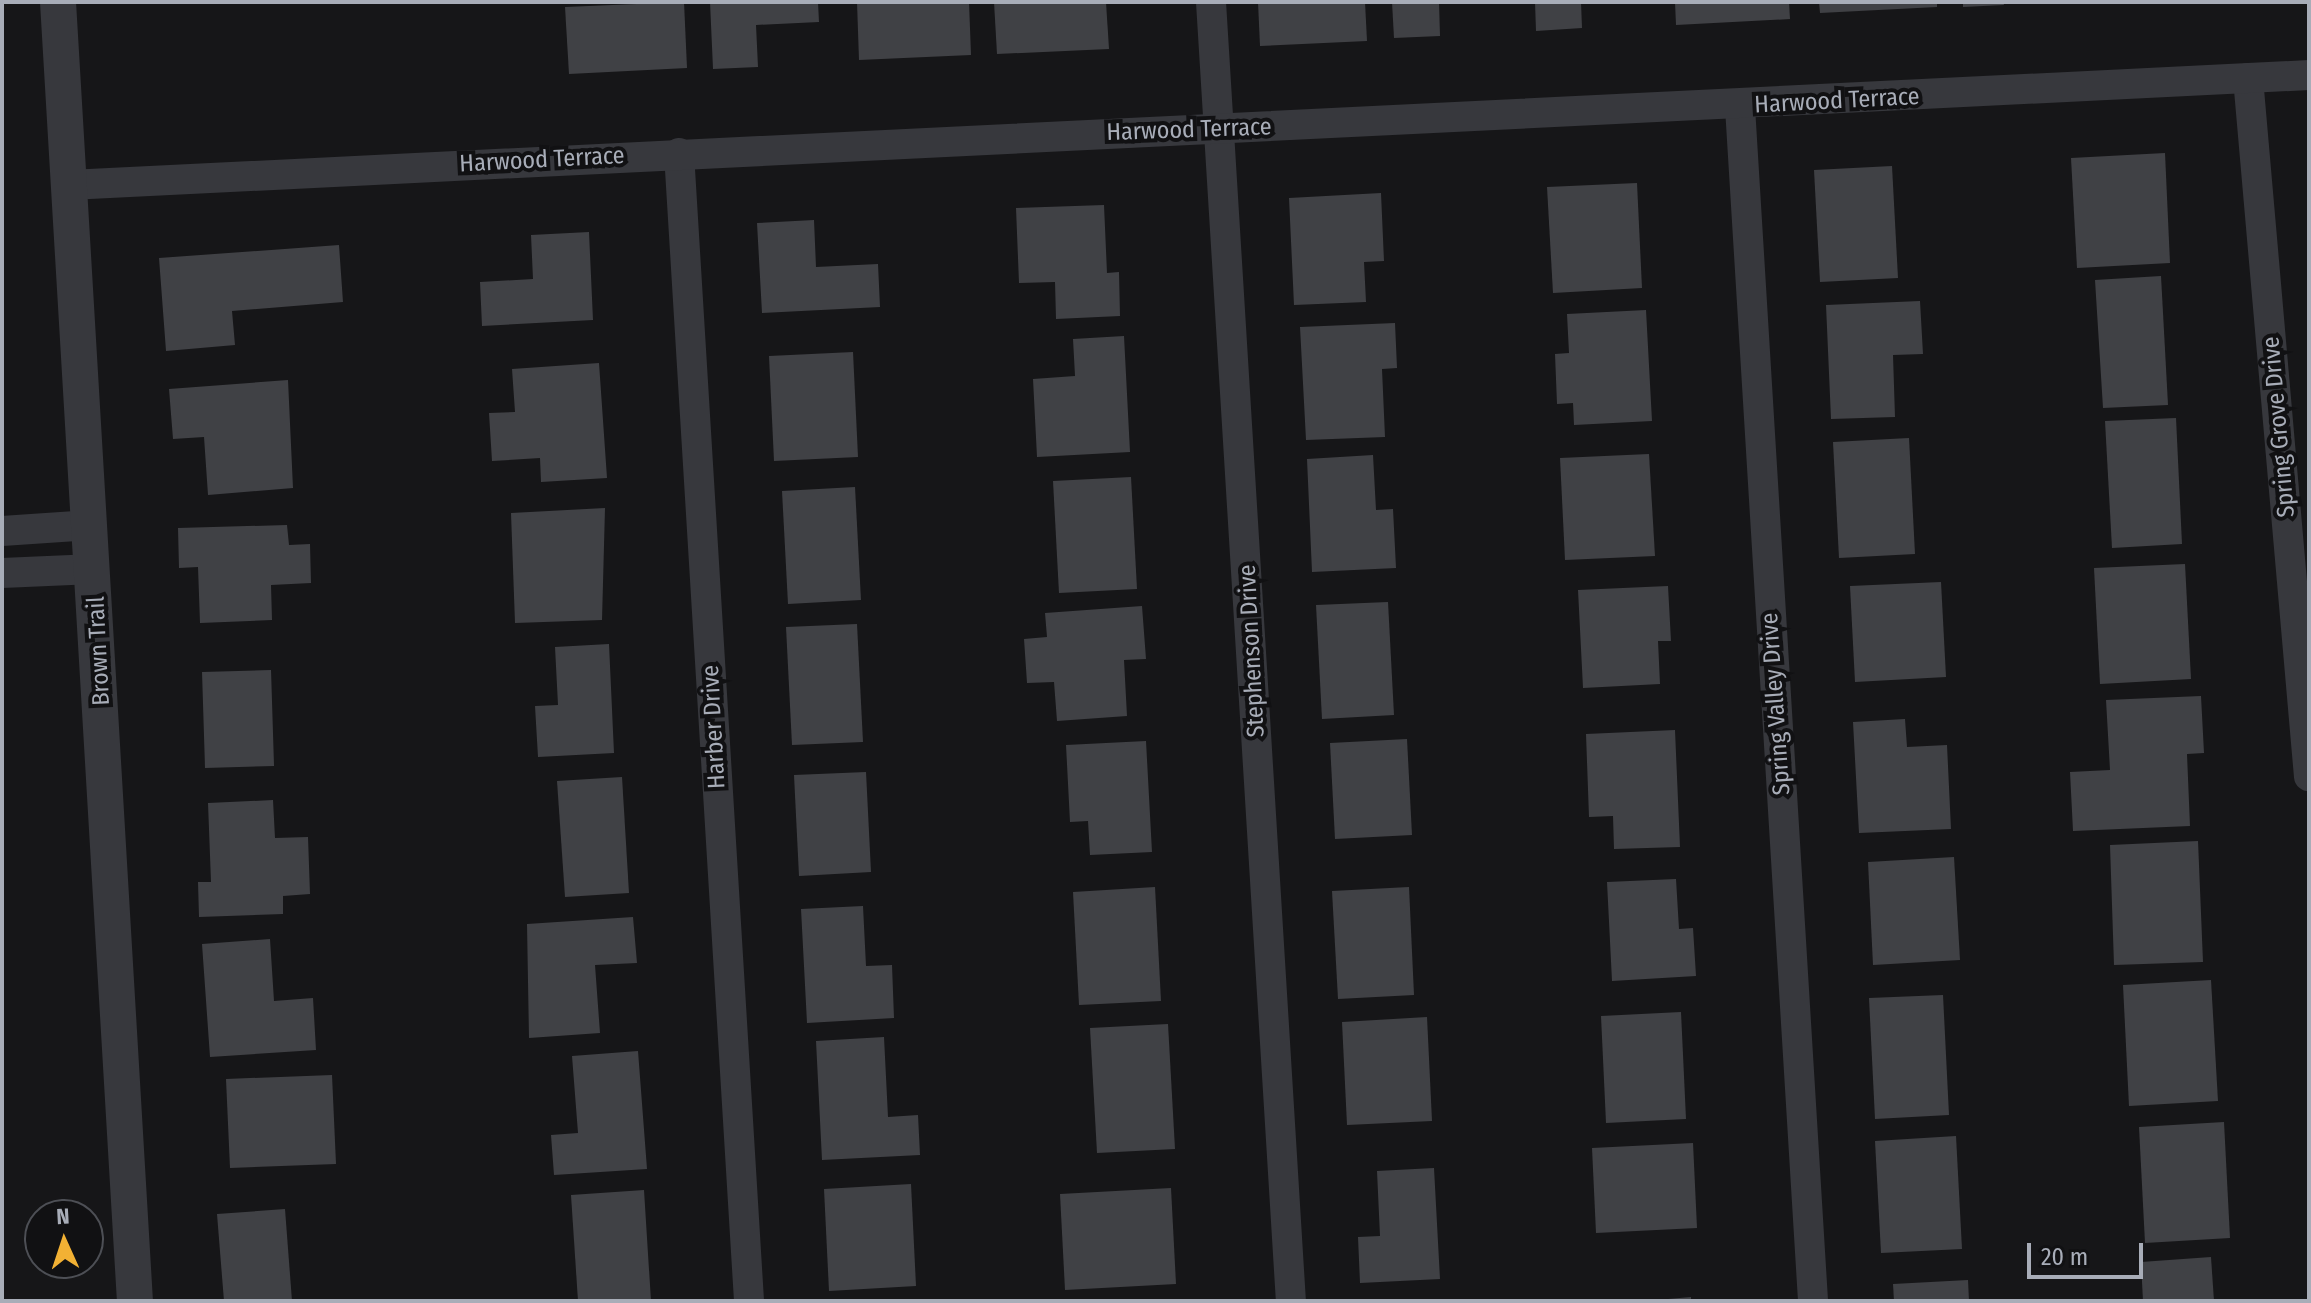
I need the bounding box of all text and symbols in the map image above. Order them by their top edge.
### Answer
street label: Harwood Terrace [1754,82,1920,120]
street label: Harwood Terrace [1106,113,1272,147]
street label: Harwood Terrace [459,141,625,179]
street label: Spring Grove Drive [2257,335,2301,519]
street label: Stephenson Drive [1233,564,1271,738]
street label: Brown Trail [82,596,116,706]
street label: Spring Valley Drive [1755,612,1797,796]
street label: Harber Drive [696,664,732,790]
north arrow [24,1199,104,1279]
text: N [56,1203,70,1230]
scale bar [2031,1227,2147,1277]
text: 20 m [2041,1243,2088,1271]

